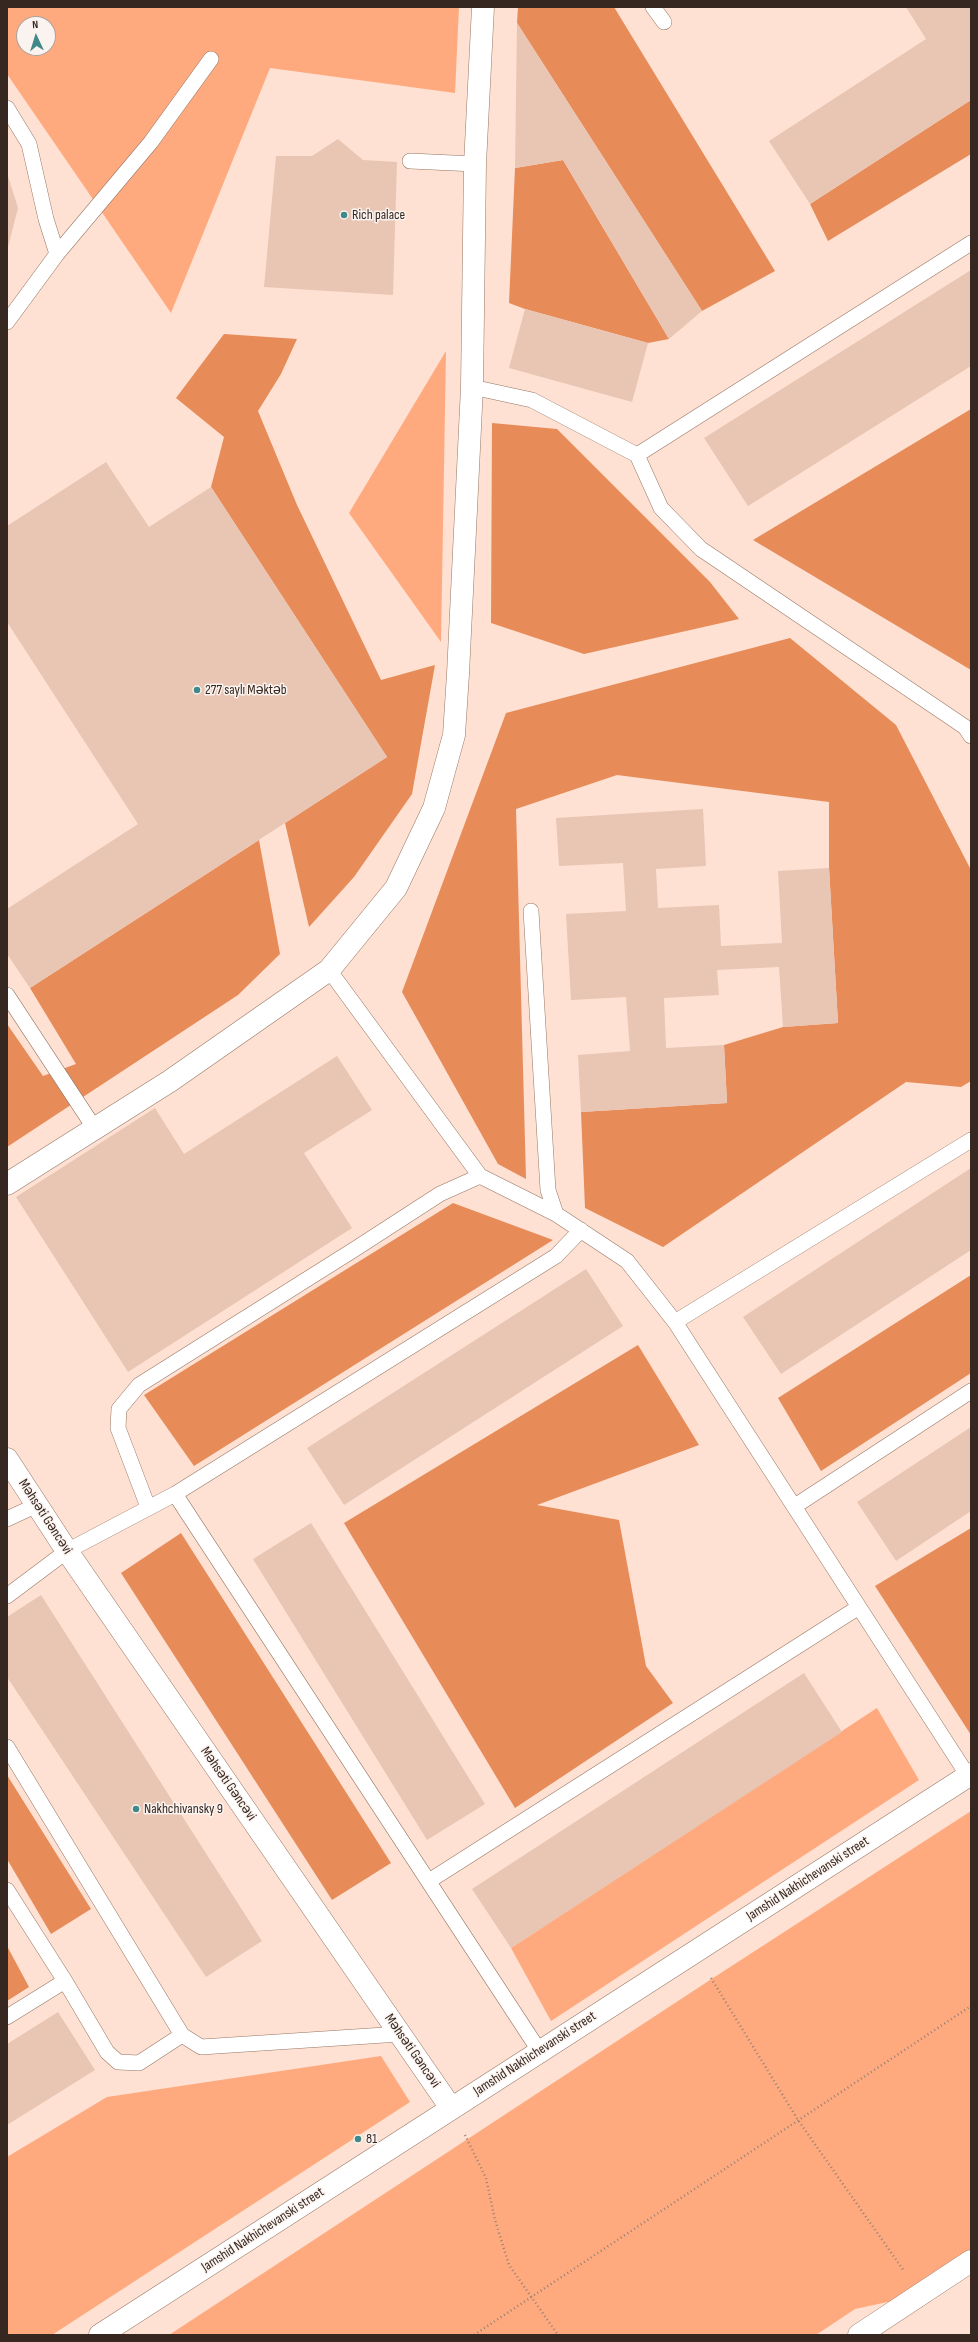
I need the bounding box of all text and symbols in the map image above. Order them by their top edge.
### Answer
north arrow [16,16,56,56]
text: N [32,18,39,31]
place label: Rich palace [352,207,405,223]
marker: Rich palace [339,210,349,220]
place label: 277 saylı Məktəb [205,682,287,698]
marker: 277 saylı Məktəb [192,685,202,695]
street label: Məhsəti Gəncəvi [14,1476,76,1558]
street label: Məhsəti Gəncəvi [196,1744,260,1824]
place label: Nakhchivansky 9 [144,1801,223,1817]
marker: Nakhchivansky 9 [131,1804,141,1814]
street label: Jamshid Nakhichevanski street [744,1833,872,1925]
street label: Jamshid Nakhichevanski street [471,2008,599,2100]
street label: Məhsəti Gəncəvi [380,2011,444,2091]
place label: 81 [366,2131,377,2147]
marker: 81 [353,2134,363,2144]
street label: Jamshid Nakhichevanski street [199,2184,327,2276]

